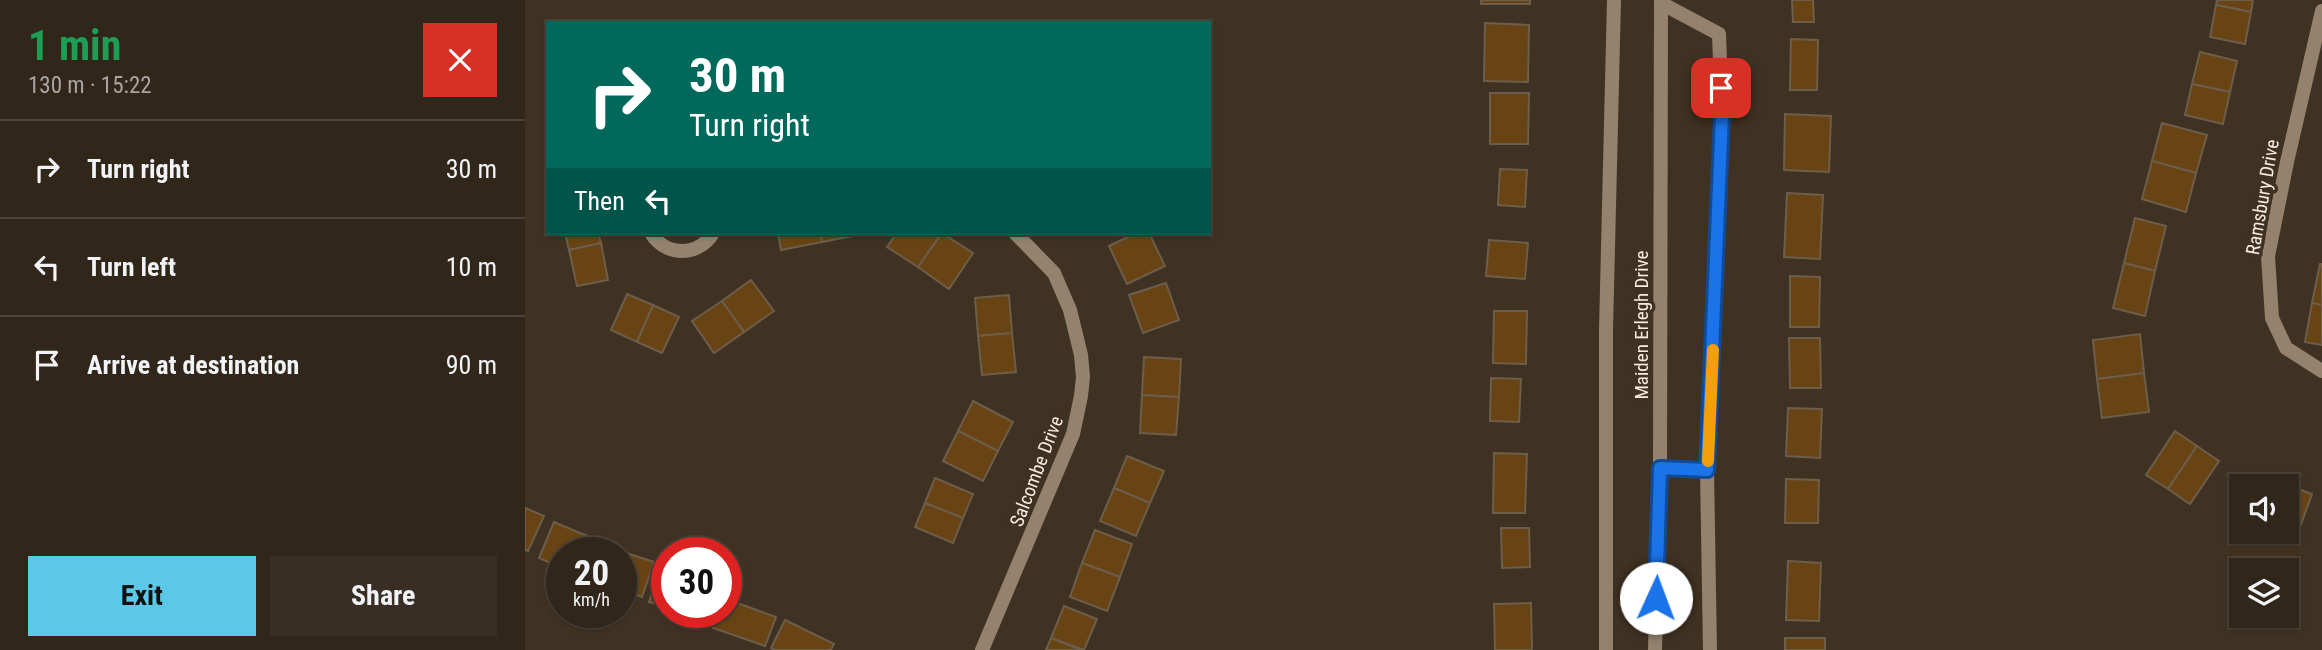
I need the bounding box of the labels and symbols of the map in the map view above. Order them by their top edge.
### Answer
pin [1691,58,1751,118]
street label: Ramsbury Drive [2241,137,2284,257]
street label: Maiden Erlegh Drive [1630,250,1653,400]
street label: Salcombe Drive [1005,413,1068,530]
speed limit sign: 30 [651,537,742,628]
position arrow [1619,561,1693,635]

